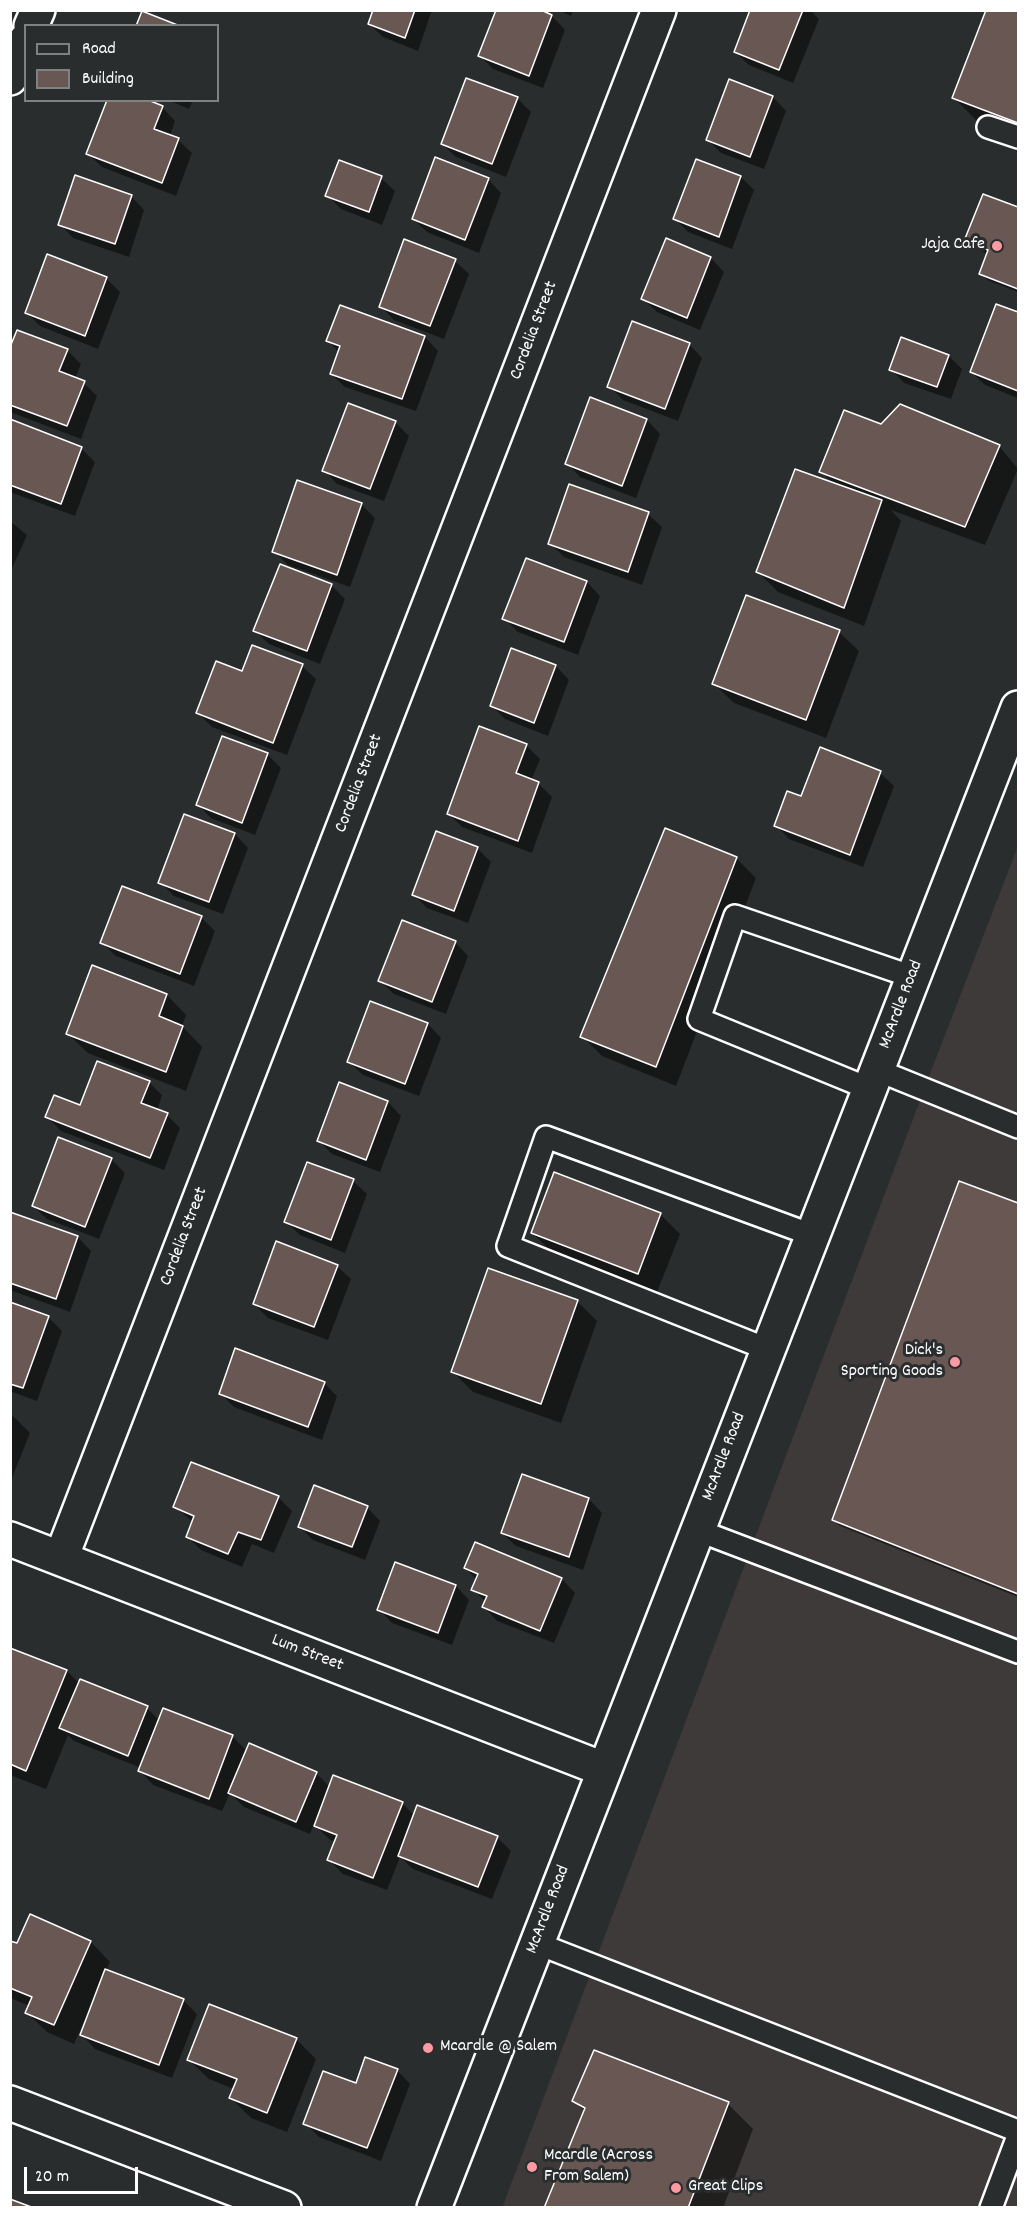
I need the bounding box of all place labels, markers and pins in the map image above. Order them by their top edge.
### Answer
place label: Jaja Cafe [921,235,985,257]
marker: Jaja Cafe [990,239,1004,253]
place label: Dick's Sporting Goods [841,1341,943,1384]
marker: Dick's Sporting Goods [948,1355,962,1369]
place label: Mcardle @ Salem [440,2037,557,2059]
marker: Mcardle @ Salem [421,2041,435,2055]
place label: Mcardle (Across From Salem) [544,2146,653,2188]
marker: Mcardle (Across From Salem) [525,2160,539,2174]
place label: Great Clips [688,2177,763,2199]
marker: Great Clips [669,2181,683,2195]

